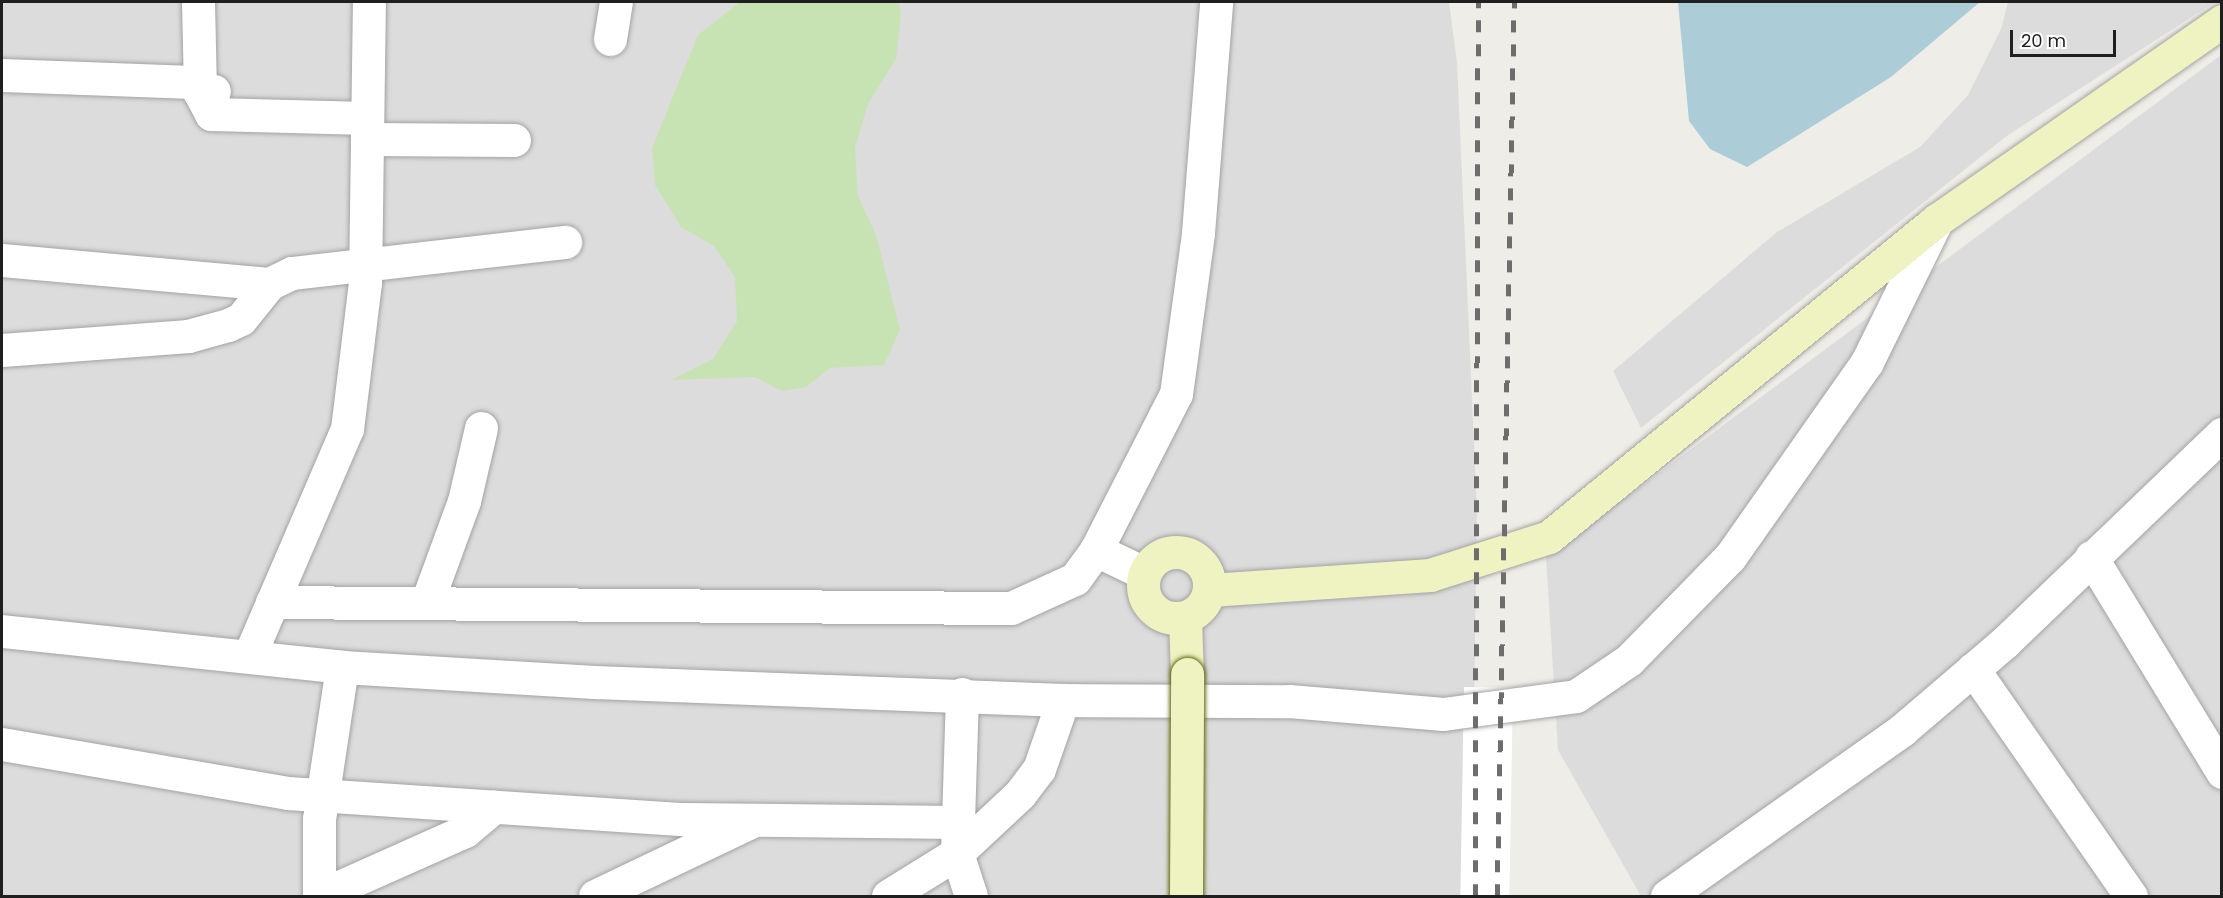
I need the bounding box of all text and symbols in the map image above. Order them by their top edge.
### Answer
scale bar [2013,18,2120,56]
text: 20 m [2021,28,2066,53]

